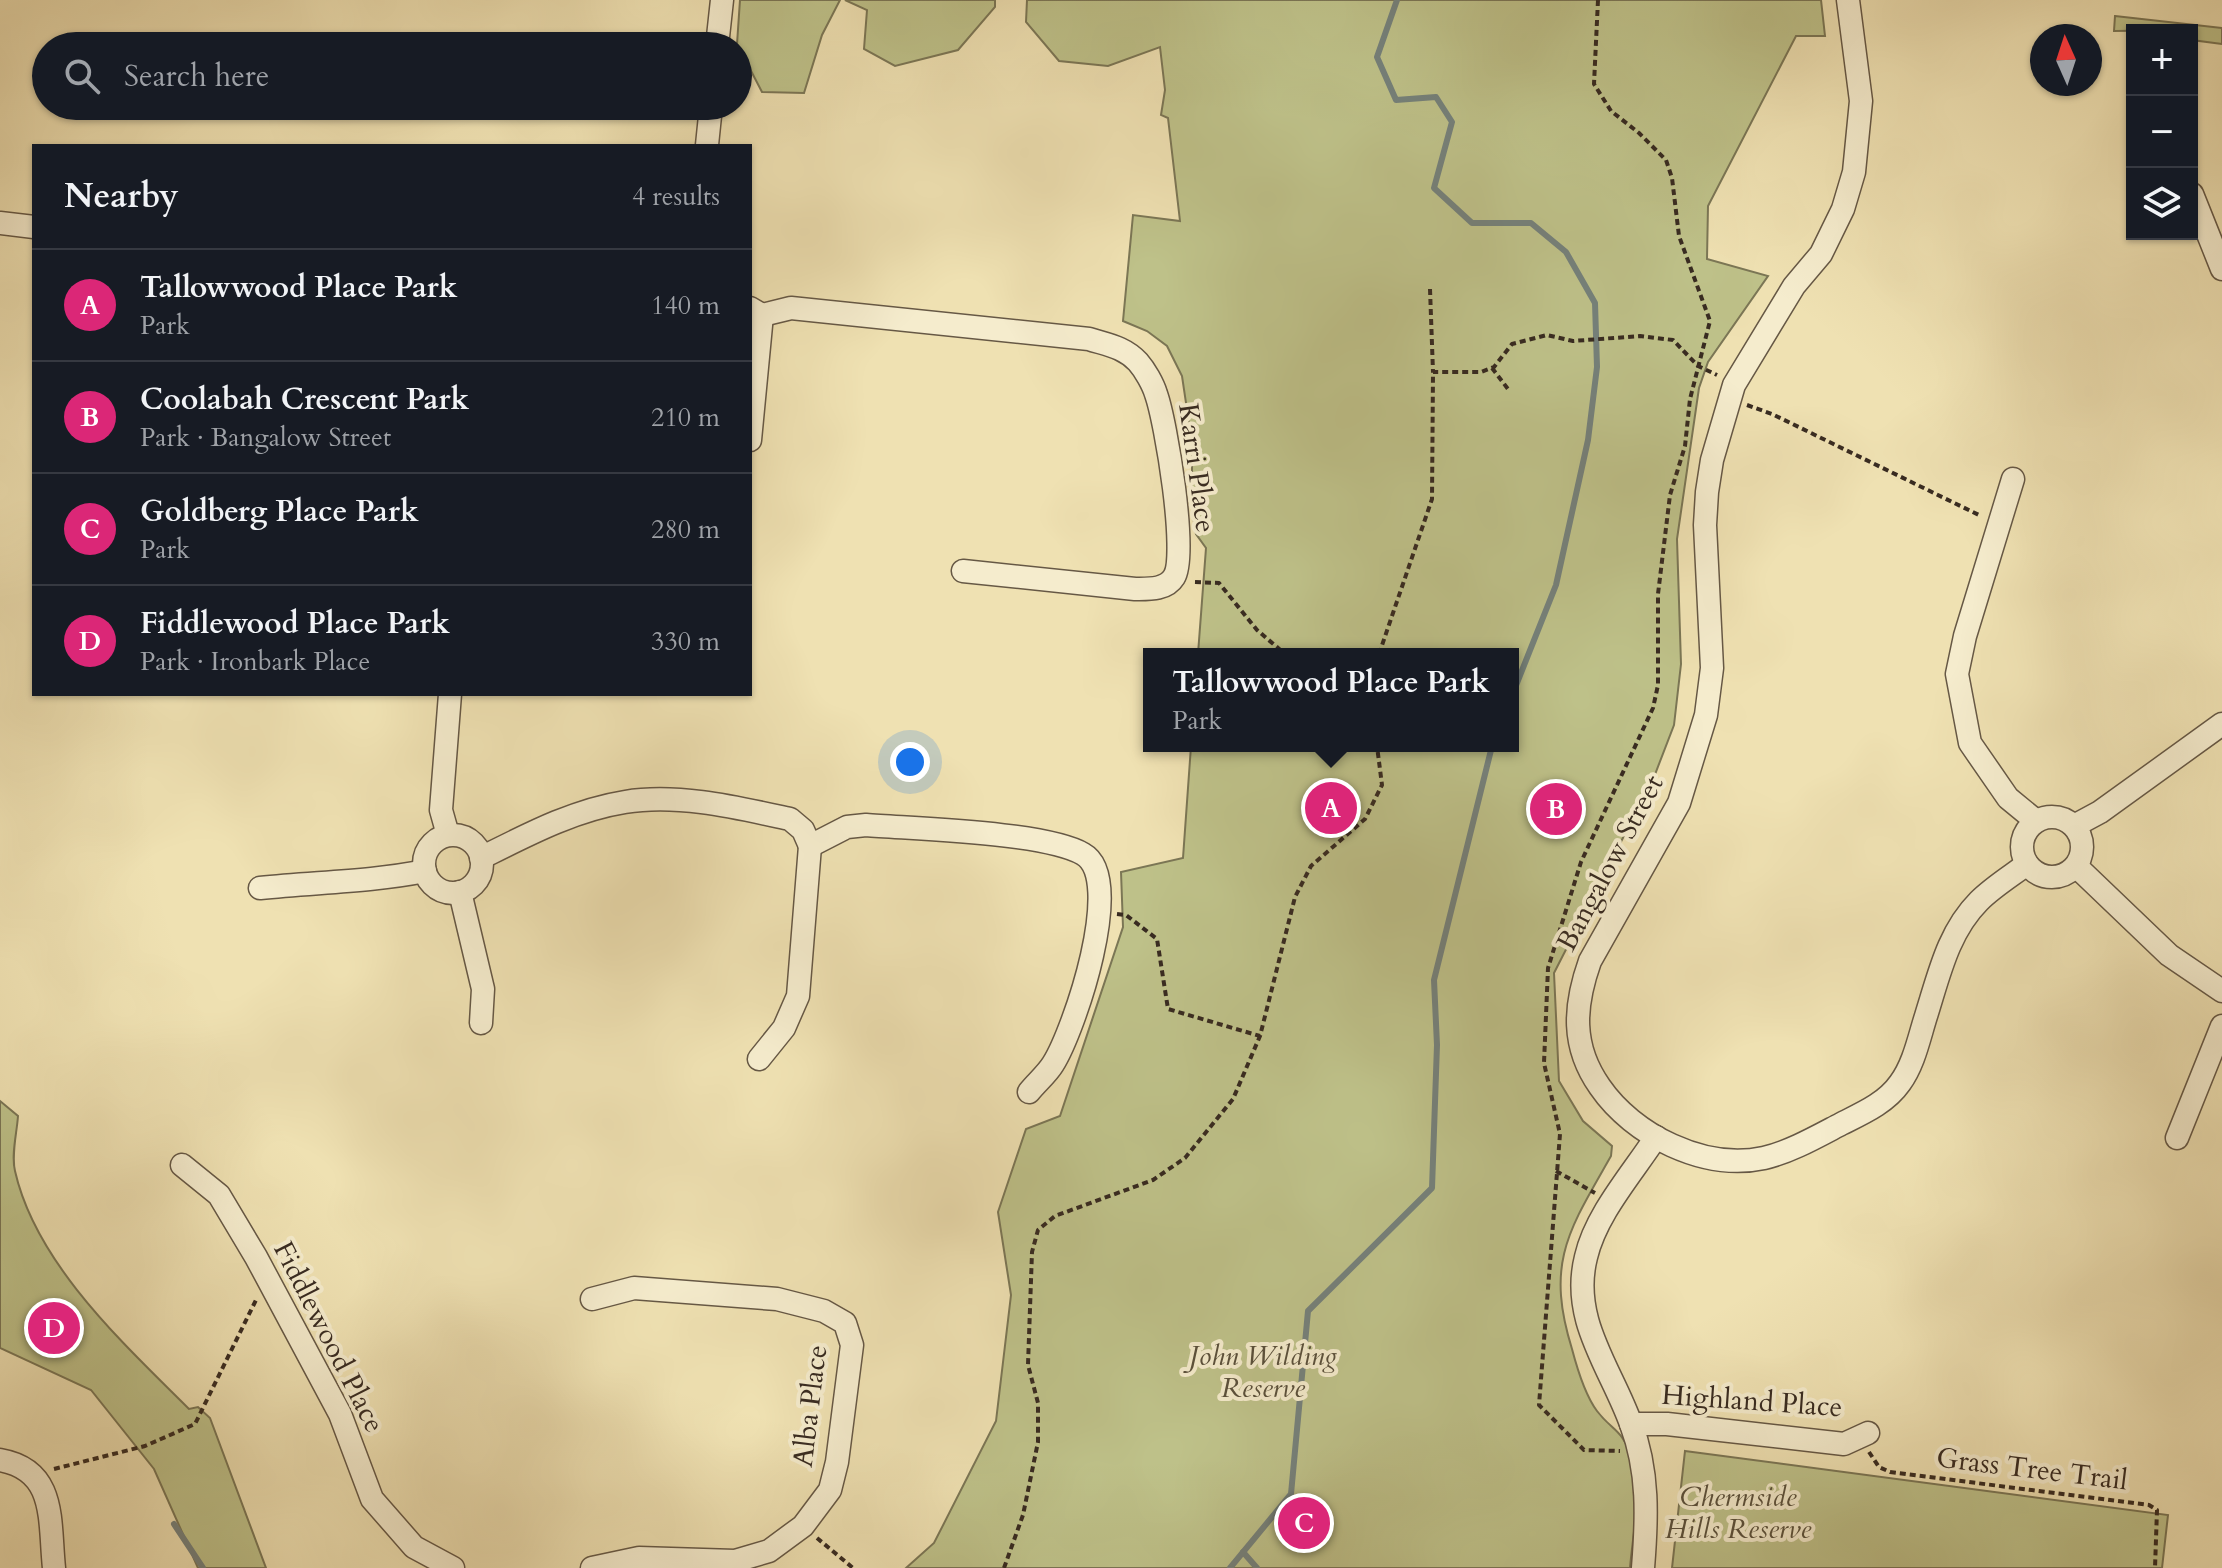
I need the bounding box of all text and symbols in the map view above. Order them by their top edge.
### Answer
north arrow [2030,24,2102,96]
map controls [2126,24,2198,240]
button: + [2126,24,2198,96]
search box [32,32,752,120]
icon: search [60,54,104,98]
text: Search here [124,56,269,97]
button: − [2126,96,2198,168]
button: layers [2126,168,2198,240]
text: Nearby [64,173,179,219]
text: 4 results [632,179,720,214]
text: Tallowwood Place Park [140,267,458,308]
text: A [80,288,100,323]
text: 140 m [651,288,720,323]
text: Park [140,308,190,343]
text: Coolabah Crescent Park [140,379,469,420]
text: B [81,400,99,435]
text: 210 m [651,400,720,435]
street label: Karri Place [1169,401,1225,535]
text: Park · Bangalow Street [140,420,391,455]
text: Goldberg Place Park [140,491,419,532]
text: C [80,512,100,547]
text: 280 m [651,512,720,547]
text: Park [140,532,190,567]
text: Fiddlewood Place Park [140,603,450,644]
text: D [79,624,101,659]
text: 330 m [651,624,720,659]
text: Park · Ironbark Place [140,644,370,679]
popup [1143,648,1519,752]
text: Tallowwood Place Park [1172,662,1490,703]
text: Park [1172,703,1222,738]
your location [890,742,930,782]
street label: Bangalow Street [1550,769,1670,957]
pin: A [1305,778,1357,838]
pin: B [1530,779,1582,839]
street label: Fiddlewood Place [264,1235,394,1439]
pin: D [28,1298,80,1358]
park label: John Wilding Reserve [1183,1337,1337,1407]
street label: Alba Place [784,1343,836,1469]
street label: Highland Place [1660,1376,1844,1426]
street label: Grass Tree Trail [1934,1438,2130,1500]
park label: Chermside Hills Reserve [1665,1478,1811,1548]
pin: C [1278,1493,1330,1553]

